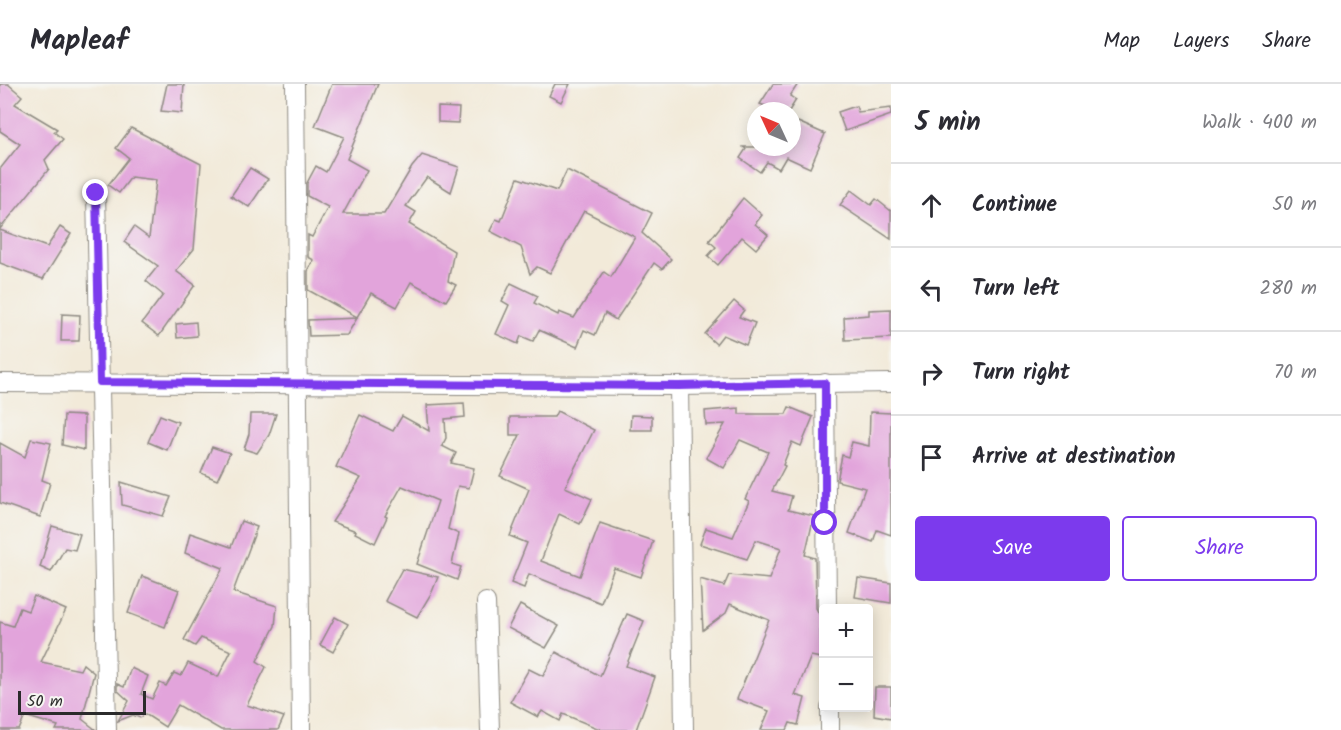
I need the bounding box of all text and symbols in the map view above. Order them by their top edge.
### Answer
text: Mapleaf [30,19,128,64]
text: Map [1103,25,1140,58]
text: Layers [1173,25,1229,58]
text: Share [1262,25,1311,58]
north arrow [747,102,801,156]
text: 5 min [915,102,981,144]
text: Walk · 400 m [1202,107,1317,139]
route end [82,179,108,205]
text: Continue [972,188,1057,223]
icon: ahead [915,189,948,222]
text: 50 m [1272,189,1317,221]
text: Turn left [972,272,1059,307]
icon: left [915,273,948,306]
text: 280 m [1259,273,1317,305]
text: Turn right [972,356,1070,391]
icon: right [915,357,948,390]
text: 70 m [1274,357,1317,389]
text: Arrive at destination [972,440,1175,475]
icon: arrive [915,441,948,474]
route start [811,509,837,535]
button: Save [915,516,1110,581]
button: Share [1122,516,1317,581]
map controls [819,604,873,712]
button: + [819,604,873,658]
button: − [819,658,873,712]
scale bar [18,688,146,716]
text: 50 m [27,689,63,714]

